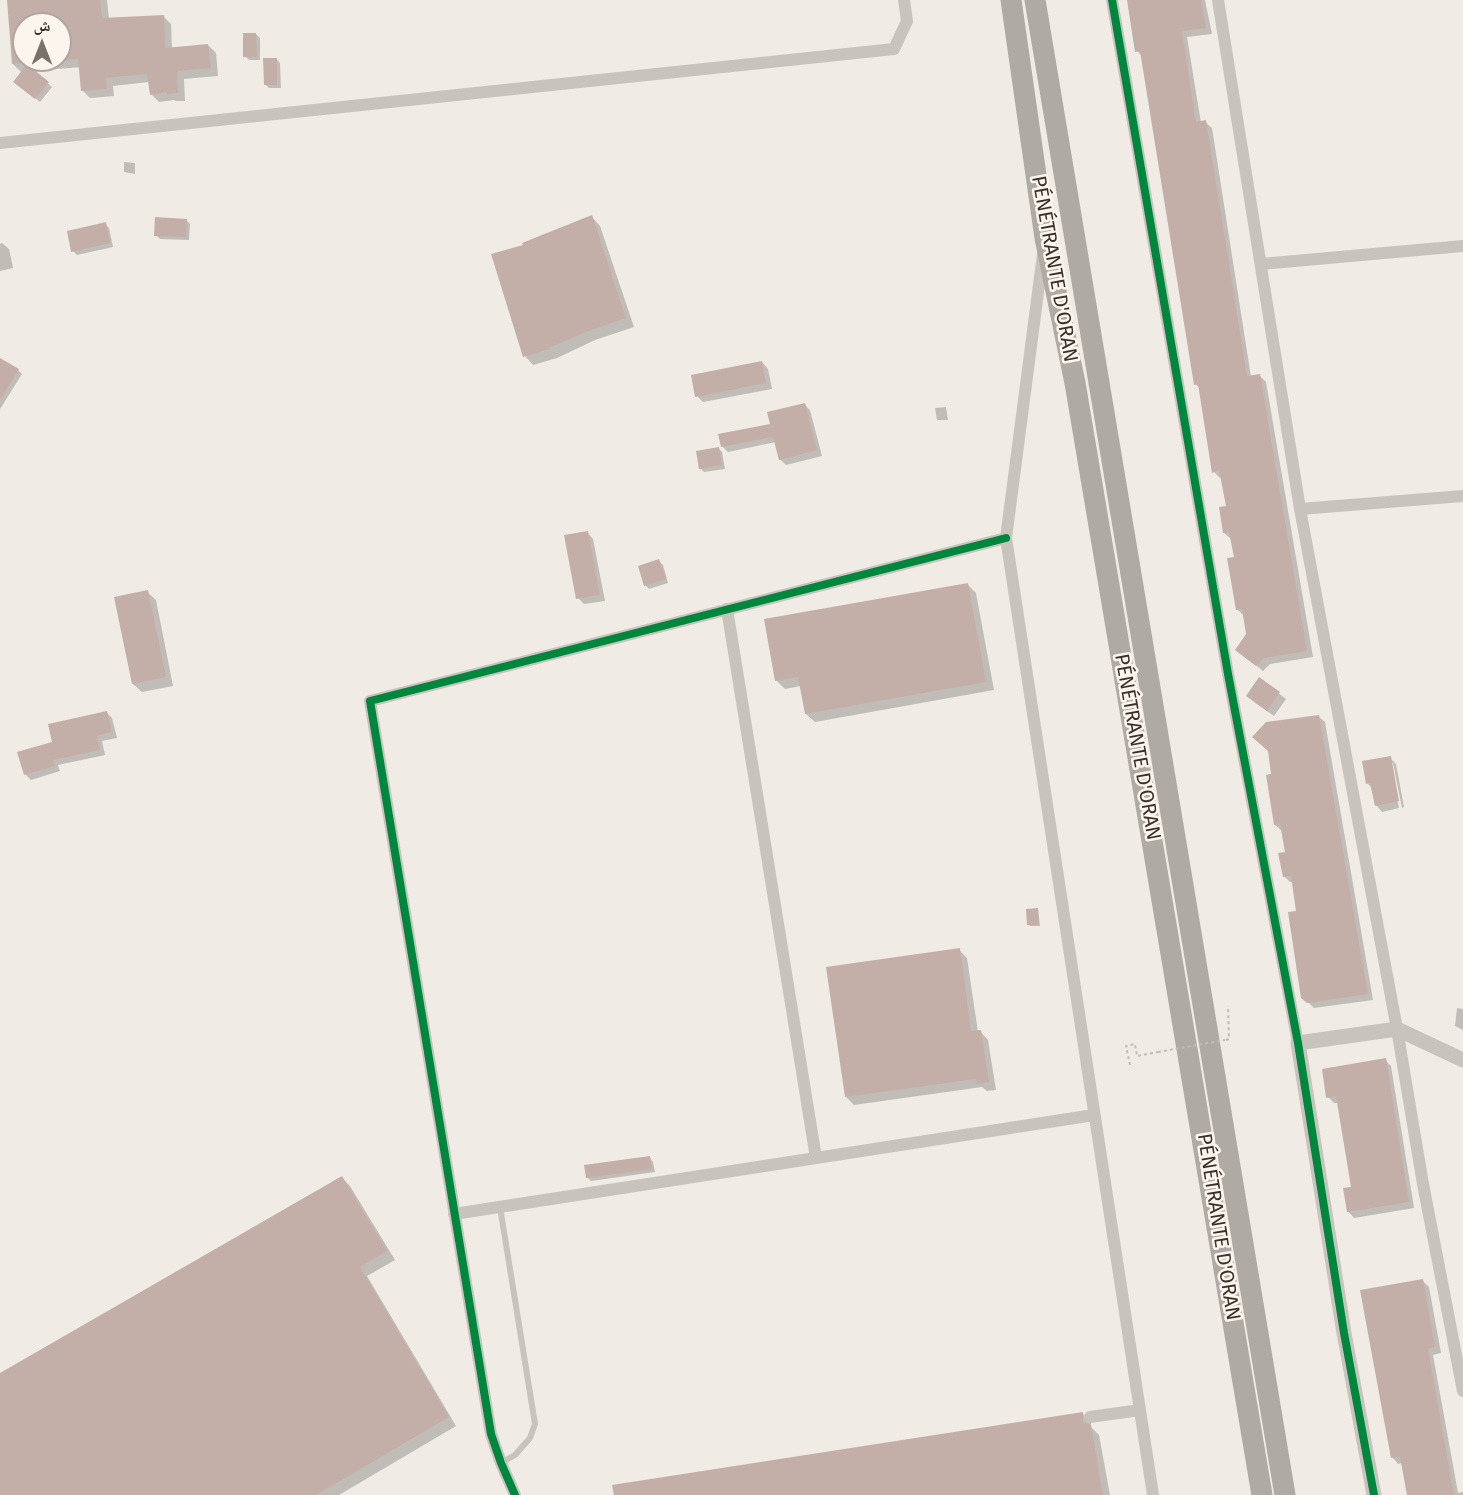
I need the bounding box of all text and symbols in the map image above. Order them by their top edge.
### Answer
north arrow [12,12,72,72]
text: ش [34,16,50,35]
street label: PÉNÉTRANTE D'ORAN [1026,174,1082,364]
street label: PÉNÉTRANTE D'ORAN [1109,652,1165,842]
street label: PÉNÉTRANTE D'ORAN [1191,1132,1245,1322]

